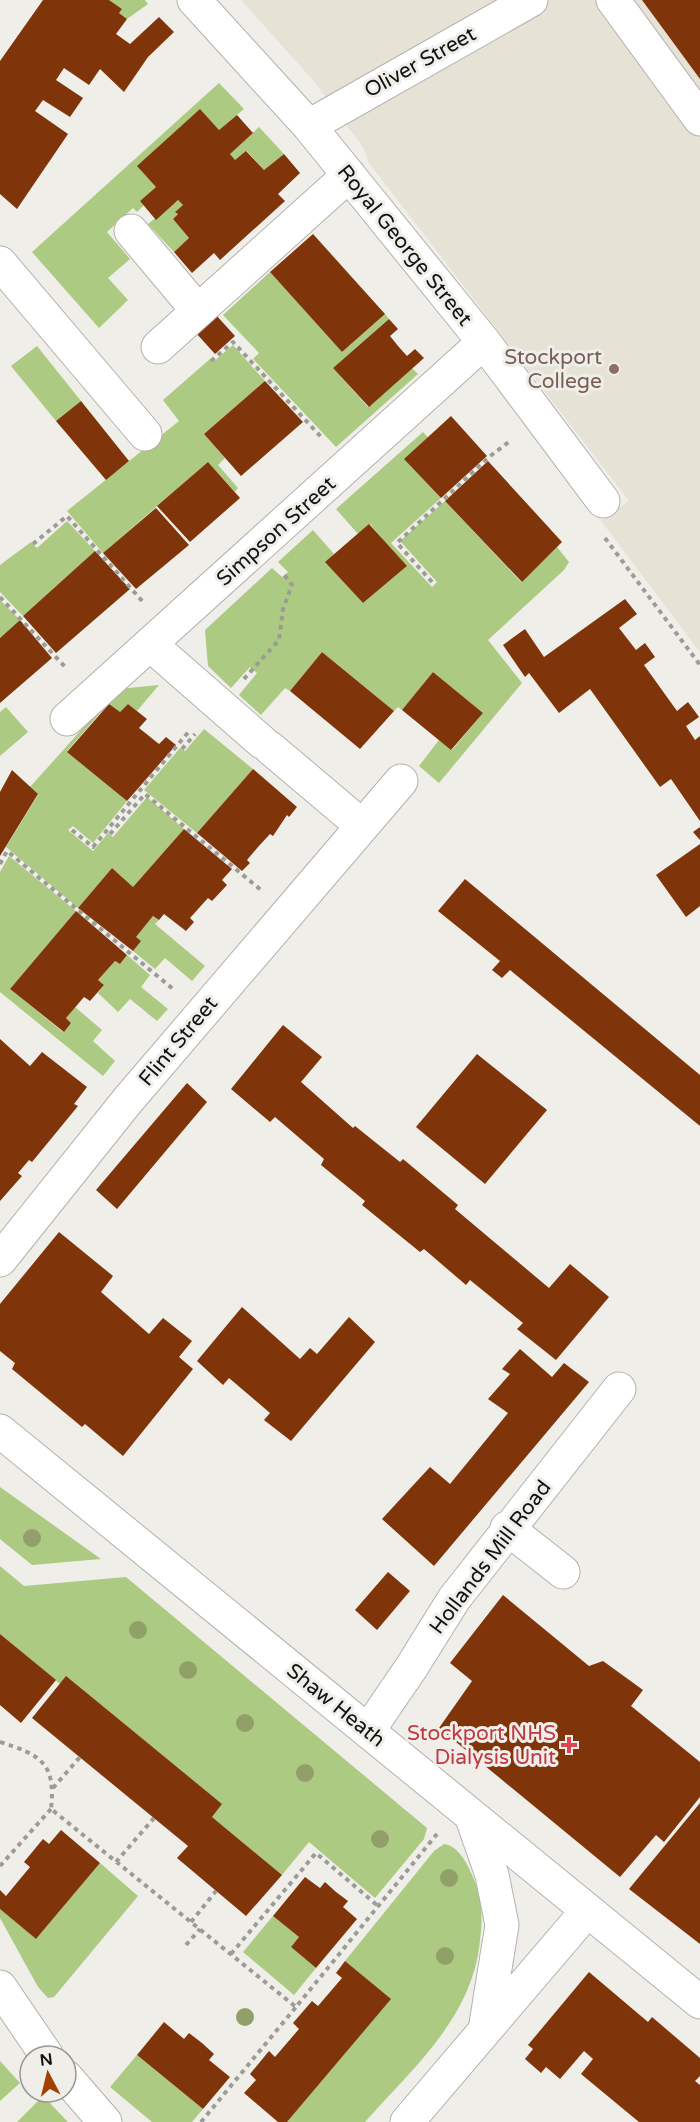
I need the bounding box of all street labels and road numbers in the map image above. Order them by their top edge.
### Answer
street label: Oliver Street [360,22,480,103]
street label: Royal George Street [332,160,477,331]
street label: Simpson Street [212,471,341,591]
street label: Flint Street [134,991,223,1091]
street label: Hollands Mill Road [424,1475,556,1639]
street label: Shaw Heath [282,1658,390,1753]

